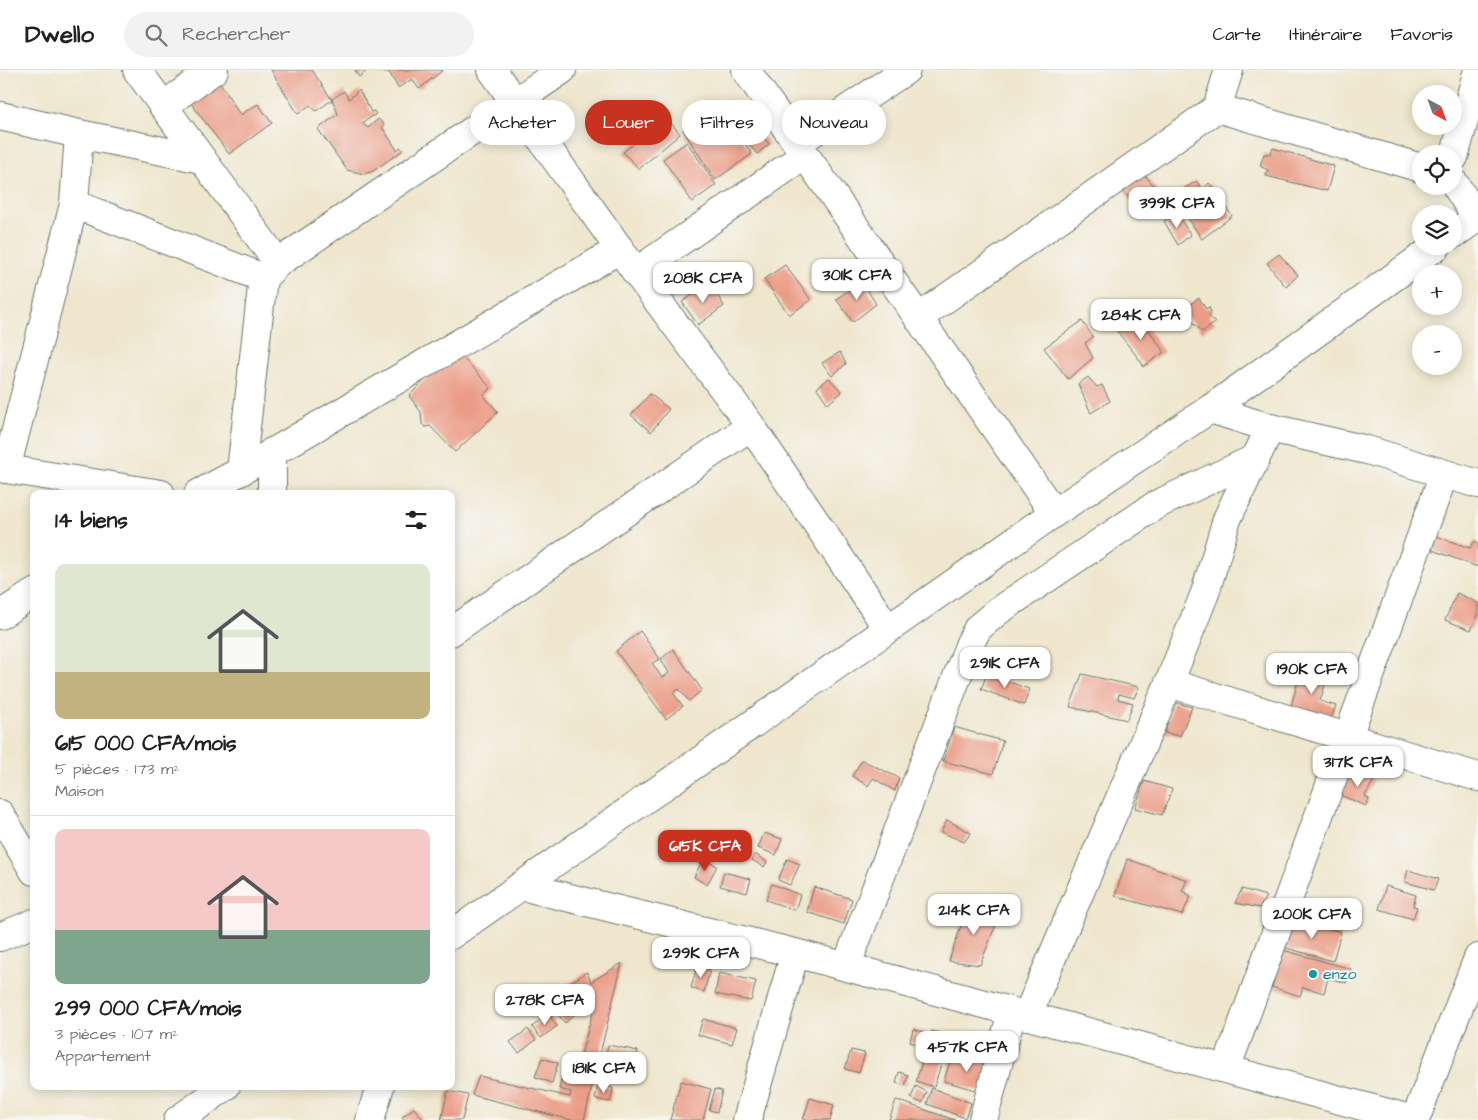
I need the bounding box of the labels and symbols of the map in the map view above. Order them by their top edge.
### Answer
north arrow [1412,85,1462,135]
pin: 399K CFA [1125,186,1229,229]
pin: 301K CFA [805,258,909,301]
pin: 208K CFA [651,262,755,304]
pin: 284K CFA [1089,298,1193,341]
pin: 291K CFA [953,646,1057,689]
pin: 190K CFA [1260,652,1364,695]
pin: 317K CFA [1306,746,1410,788]
pin: 615K CFA [653,830,757,872]
pin: 214K CFA [922,894,1026,936]
pin: 200K CFA [1260,898,1364,940]
pin: 299K CFA [649,936,753,979]
place label: enzo [1323,963,1357,985]
marker: enzo [1307,968,1319,980]
pin: 278K CFA [493,984,597,1026]
pin: 457K CFA [915,1030,1019,1073]
pin: 181K CFA [552,1052,656,1094]

